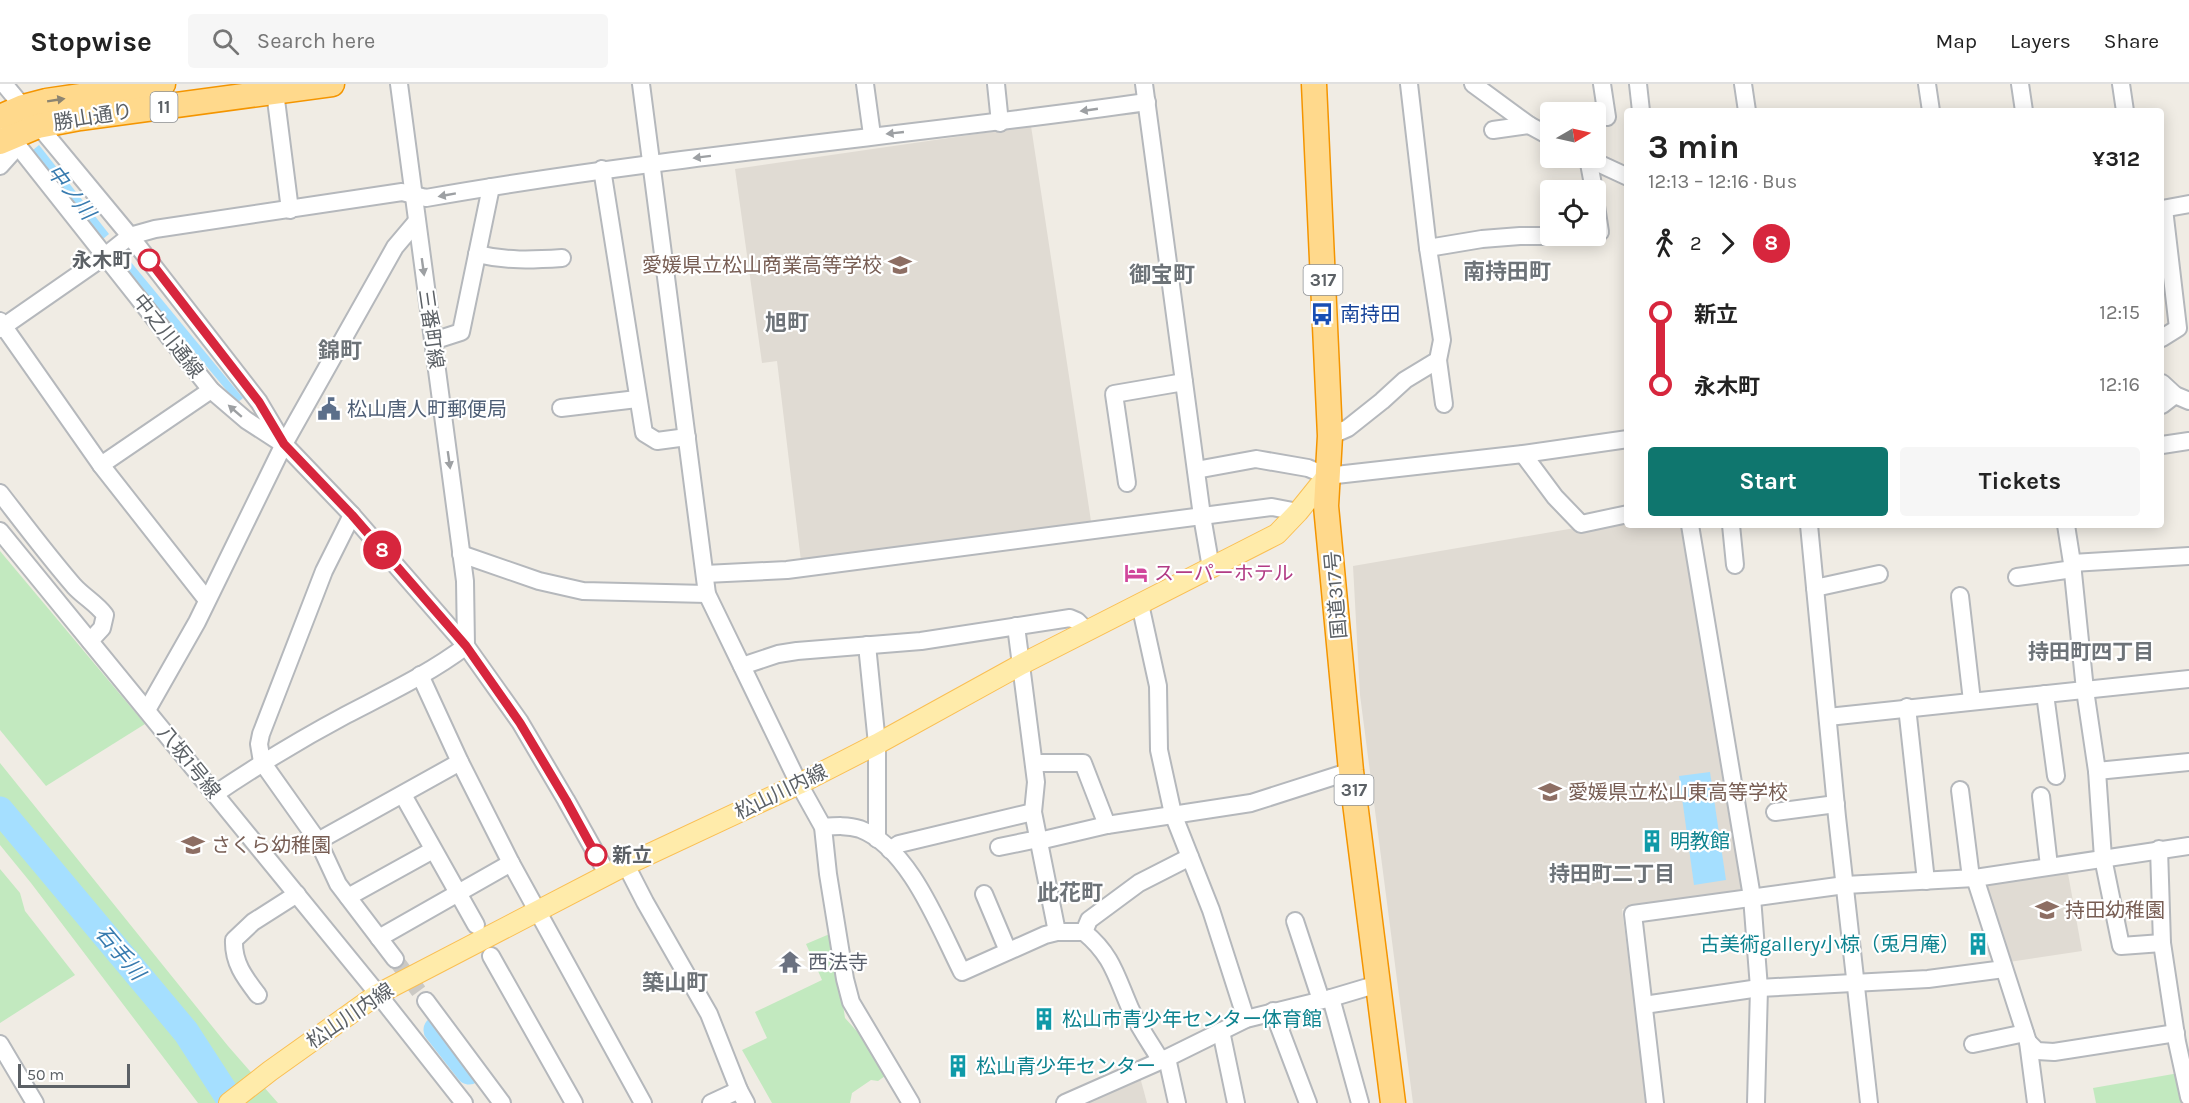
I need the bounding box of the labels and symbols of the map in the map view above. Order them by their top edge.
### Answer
road number: 11 [150,92,178,122]
one-way arrow [46,95,65,104]
street label: 勝山通り [52,99,134,135]
north arrow [1540,102,1606,168]
one-way arrow [1079,106,1098,115]
one-way arrow [886,128,905,138]
one-way arrow [692,152,711,161]
water label: 中ノ川 [42,160,101,226]
one-way arrow [437,190,456,199]
place label: 永木町 [72,249,132,272]
marker: 永木町 [138,249,160,271]
school or university icon: 愛媛県立松山商業高等学校 [887,252,913,278]
place label: 愛媛県立松山商業高等学校 [642,254,882,277]
one-way arrow [419,258,428,277]
district label: 南持田町 [1463,259,1551,285]
district label: 御宝町 [1129,262,1195,288]
road number: 317 [1304,265,1342,295]
street label: 三番町線 [414,288,448,370]
street label: 中之川通線 [128,290,208,382]
bus stop icon: 南持田 [1309,301,1335,327]
place label: 南持田 [1340,303,1400,326]
district label: 旭町 [765,310,809,336]
district label: 錦町 [318,338,362,364]
public building icon: 松山唐人町郵便局 [316,396,342,422]
place label: 松山唐人町郵便局 [347,398,507,421]
one-way arrow [228,405,243,418]
one-way arrow [444,451,454,470]
line badge: 8 [362,530,401,570]
street label: 国道317号 [1321,550,1351,640]
hotel icon: スーパーホテル [1123,560,1149,586]
place label: スーパーホテル [1154,562,1294,585]
district label: 持田町四丁目 [2028,640,2154,664]
street label: 八坂1号線 [153,721,225,803]
street label: 松山川内線 [731,760,831,824]
road number: 317 [1334,775,1374,805]
school or university icon: 愛媛県立松山東高等学校 [1537,779,1563,805]
place label: 愛媛県立松山東高等学校 [1568,781,1788,804]
building icon: 明教館 [1639,828,1665,854]
place label: 明教館 [1670,830,1730,853]
school or university icon: さくら幼稚園 [180,832,206,858]
place label: さくら幼稚園 [211,834,331,857]
marker: 新立 [585,844,607,866]
place label: 新立 [612,844,652,867]
district label: 持田町二丁目 [1549,862,1675,886]
district label: 此花町 [1037,880,1103,906]
school or university icon: 持田幼稚園 [2034,897,2060,923]
place label: 持田幼稚園 [2065,899,2165,922]
water label: 石手川 [91,921,151,986]
building icon: 古美術gallery小椋（兎月庵） [1965,931,1991,957]
place label: 古美術gallery小椋（兎月庵） [1700,933,1960,956]
temple icon: 西法寺 [777,949,803,975]
place label: 西法寺 [808,951,868,974]
district label: 築山町 [642,970,708,996]
street label: 松山川内線 [302,979,398,1053]
building icon: 松山市青少年センター体育館 [1031,1006,1057,1032]
place label: 松山市青少年センター体育館 [1062,1008,1322,1031]
building icon: 松山青少年センター [945,1053,971,1079]
place label: 松山青少年センター [976,1055,1156,1078]
scale bar [18,1061,130,1088]

